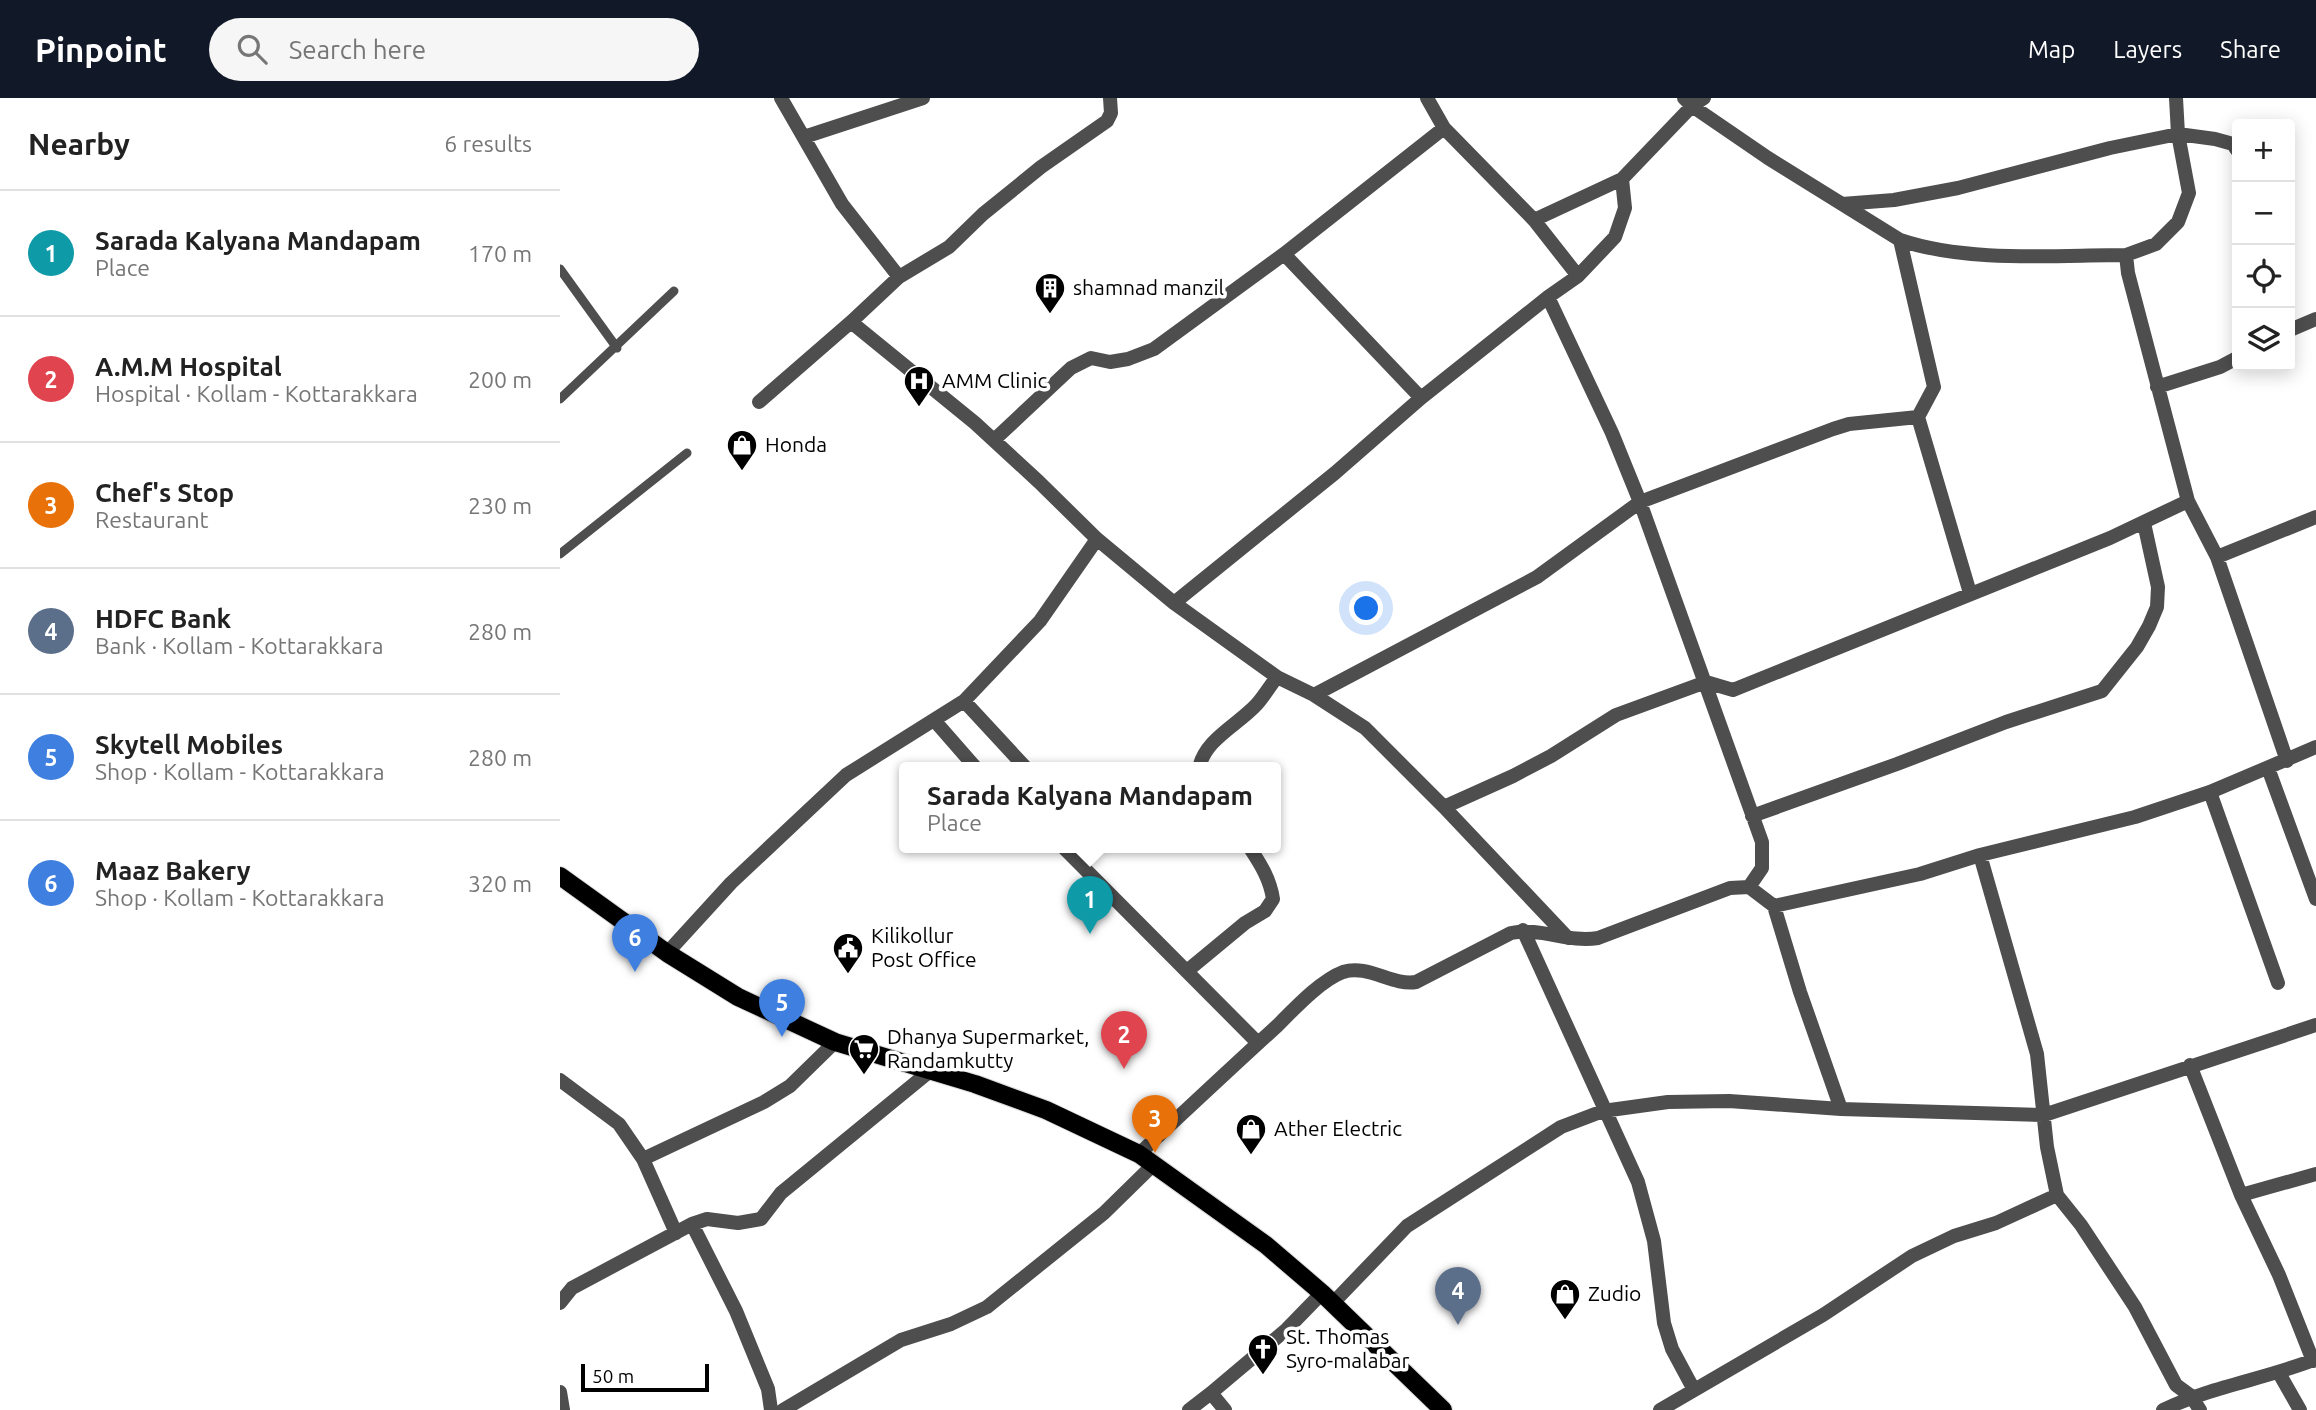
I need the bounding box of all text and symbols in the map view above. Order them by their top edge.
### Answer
search box [209,18,699,81]
icon: search [233,30,271,68]
text: Pinpoint [35,31,167,68]
text: Search here [289,35,426,64]
text: Map [2028,36,2075,63]
text: Layers [2113,36,2182,63]
text: Share [2220,36,2281,63]
map controls [2232,119,2295,371]
button: + [2232,119,2295,182]
text: Nearby [28,127,130,161]
text: 6 results [444,131,532,156]
button: − [2232,182,2295,245]
text: Sarada Kalyana Mandapam [95,226,421,255]
text: 1 [45,241,57,266]
text: 170 m [468,241,532,266]
button: locate [2232,245,2295,308]
text: Place [95,255,150,280]
building icon: shamnad manzil [1033,271,1067,315]
place label: shamnad manzil [1073,275,1224,299]
button: layers [2232,308,2295,371]
text: A.M.M Hospital [95,352,282,381]
hospital icon: AMM Clinic [902,364,936,408]
text: 2 [45,367,57,392]
text: 200 m [468,367,532,392]
place label: AMM Clinic [942,368,1048,392]
text: Hospital · Kollam - Kottarakkara [95,381,418,406]
shop icon: Honda [725,428,759,472]
place label: Honda [765,432,827,456]
text: Chef's Stop [95,478,234,507]
text: 3 [45,493,57,518]
text: 230 m [468,493,532,518]
text: Restaurant [95,507,209,532]
your location [1349,591,1383,625]
text: HDFC Bank [95,604,231,633]
text: 4 [45,619,57,644]
text: 280 m [468,619,532,644]
text: Bank · Kollam - Kottarakkara [95,633,384,658]
text: Skytell Mobiles [95,730,283,759]
text: 5 [45,745,57,770]
text: 280 m [468,745,532,770]
text: Shop · Kollam - Kottarakkara [95,759,384,784]
popup [899,762,1281,853]
text: Sarada Kalyana Mandapam [927,781,1253,810]
text: Place [927,810,982,835]
text: Maaz Bakery [95,856,251,885]
text: 6 [45,871,57,896]
text: 320 m [468,871,532,896]
pin: 1 [1067,876,1113,934]
text: Shop · Kollam - Kottarakkara [95,885,384,910]
pin: 6 [612,914,658,972]
place label: Kilikollur Post Office [871,923,976,971]
public building icon: Kilikollur Post Office [831,931,865,975]
pin: 5 [759,979,805,1037]
pin: 2 [1101,1011,1147,1069]
place label: Dhanya Supermarket, Randamkutty [887,1024,1089,1072]
supermarket icon: Dhanya Supermarket, Randamkutty [847,1032,881,1076]
pin: 3 [1132,1095,1178,1153]
shop icon: Ather Electric [1234,1112,1268,1156]
place label: Ather Electric [1274,1116,1402,1140]
pin: 4 [1435,1267,1481,1325]
shop icon: Zudio [1548,1277,1582,1321]
place label: Zudio [1588,1281,1641,1305]
place label: St. Thomas Syro-malabar [1286,1324,1409,1372]
church icon: St. Thomas Syro-malabar [1246,1332,1280,1376]
scale bar [581,1361,709,1393]
text: 50 m [592,1365,634,1387]

